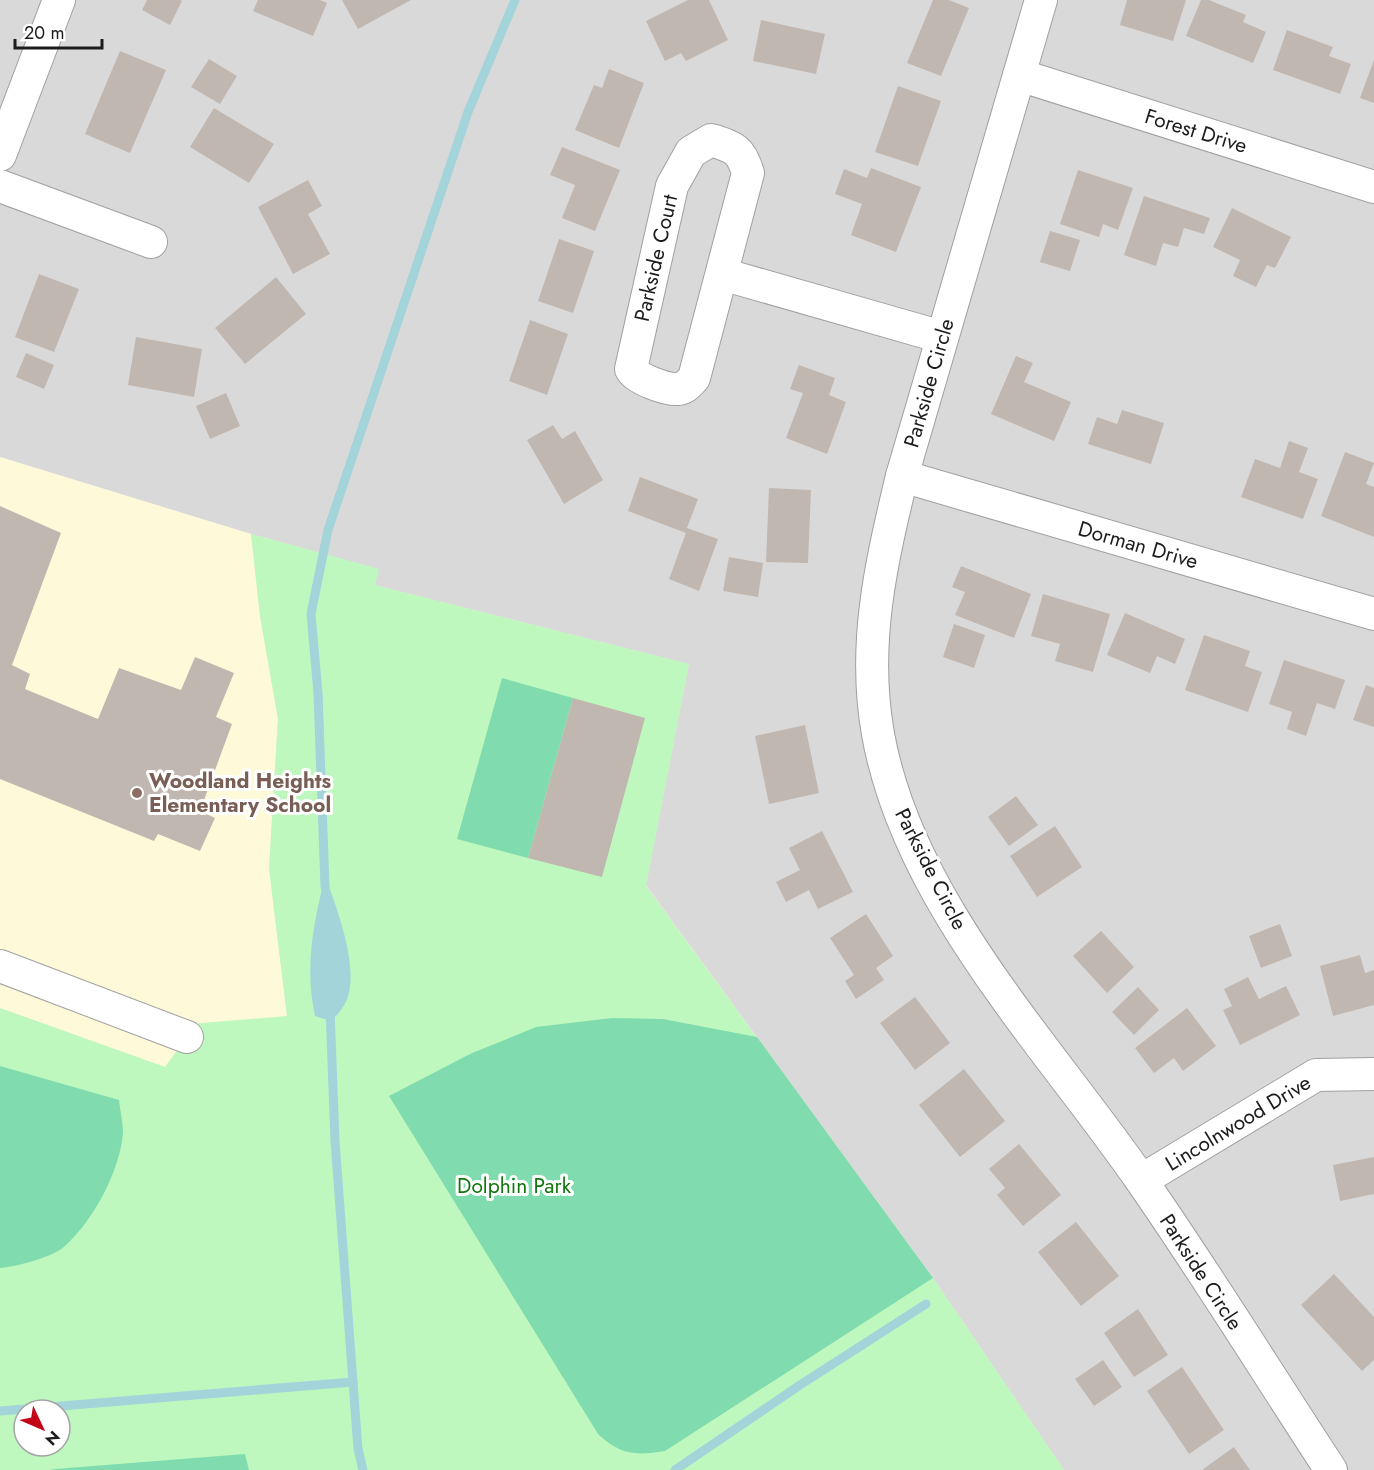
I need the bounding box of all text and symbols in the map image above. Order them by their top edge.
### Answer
scale bar [15,12,102,50]
text: 20 m [24,20,64,46]
street label: Forest Drive [1141,101,1251,161]
street label: Parkside Court [627,192,685,324]
street label: Parkside Circle [896,315,962,451]
street label: Dorman Drive [1075,514,1202,576]
place label: Woodland Heights Elementary School [149,766,332,820]
marker: Woodland Heights Elementary School [130,786,144,800]
street label: Parkside Circle [887,803,975,935]
street label: Lincolnwood Drive [1160,1068,1317,1178]
park label: Dolphin Park [457,1171,572,1201]
street label: Parkside Circle [1152,1208,1250,1336]
north arrow [12,1398,72,1458]
text: N [40,1426,65,1451]

